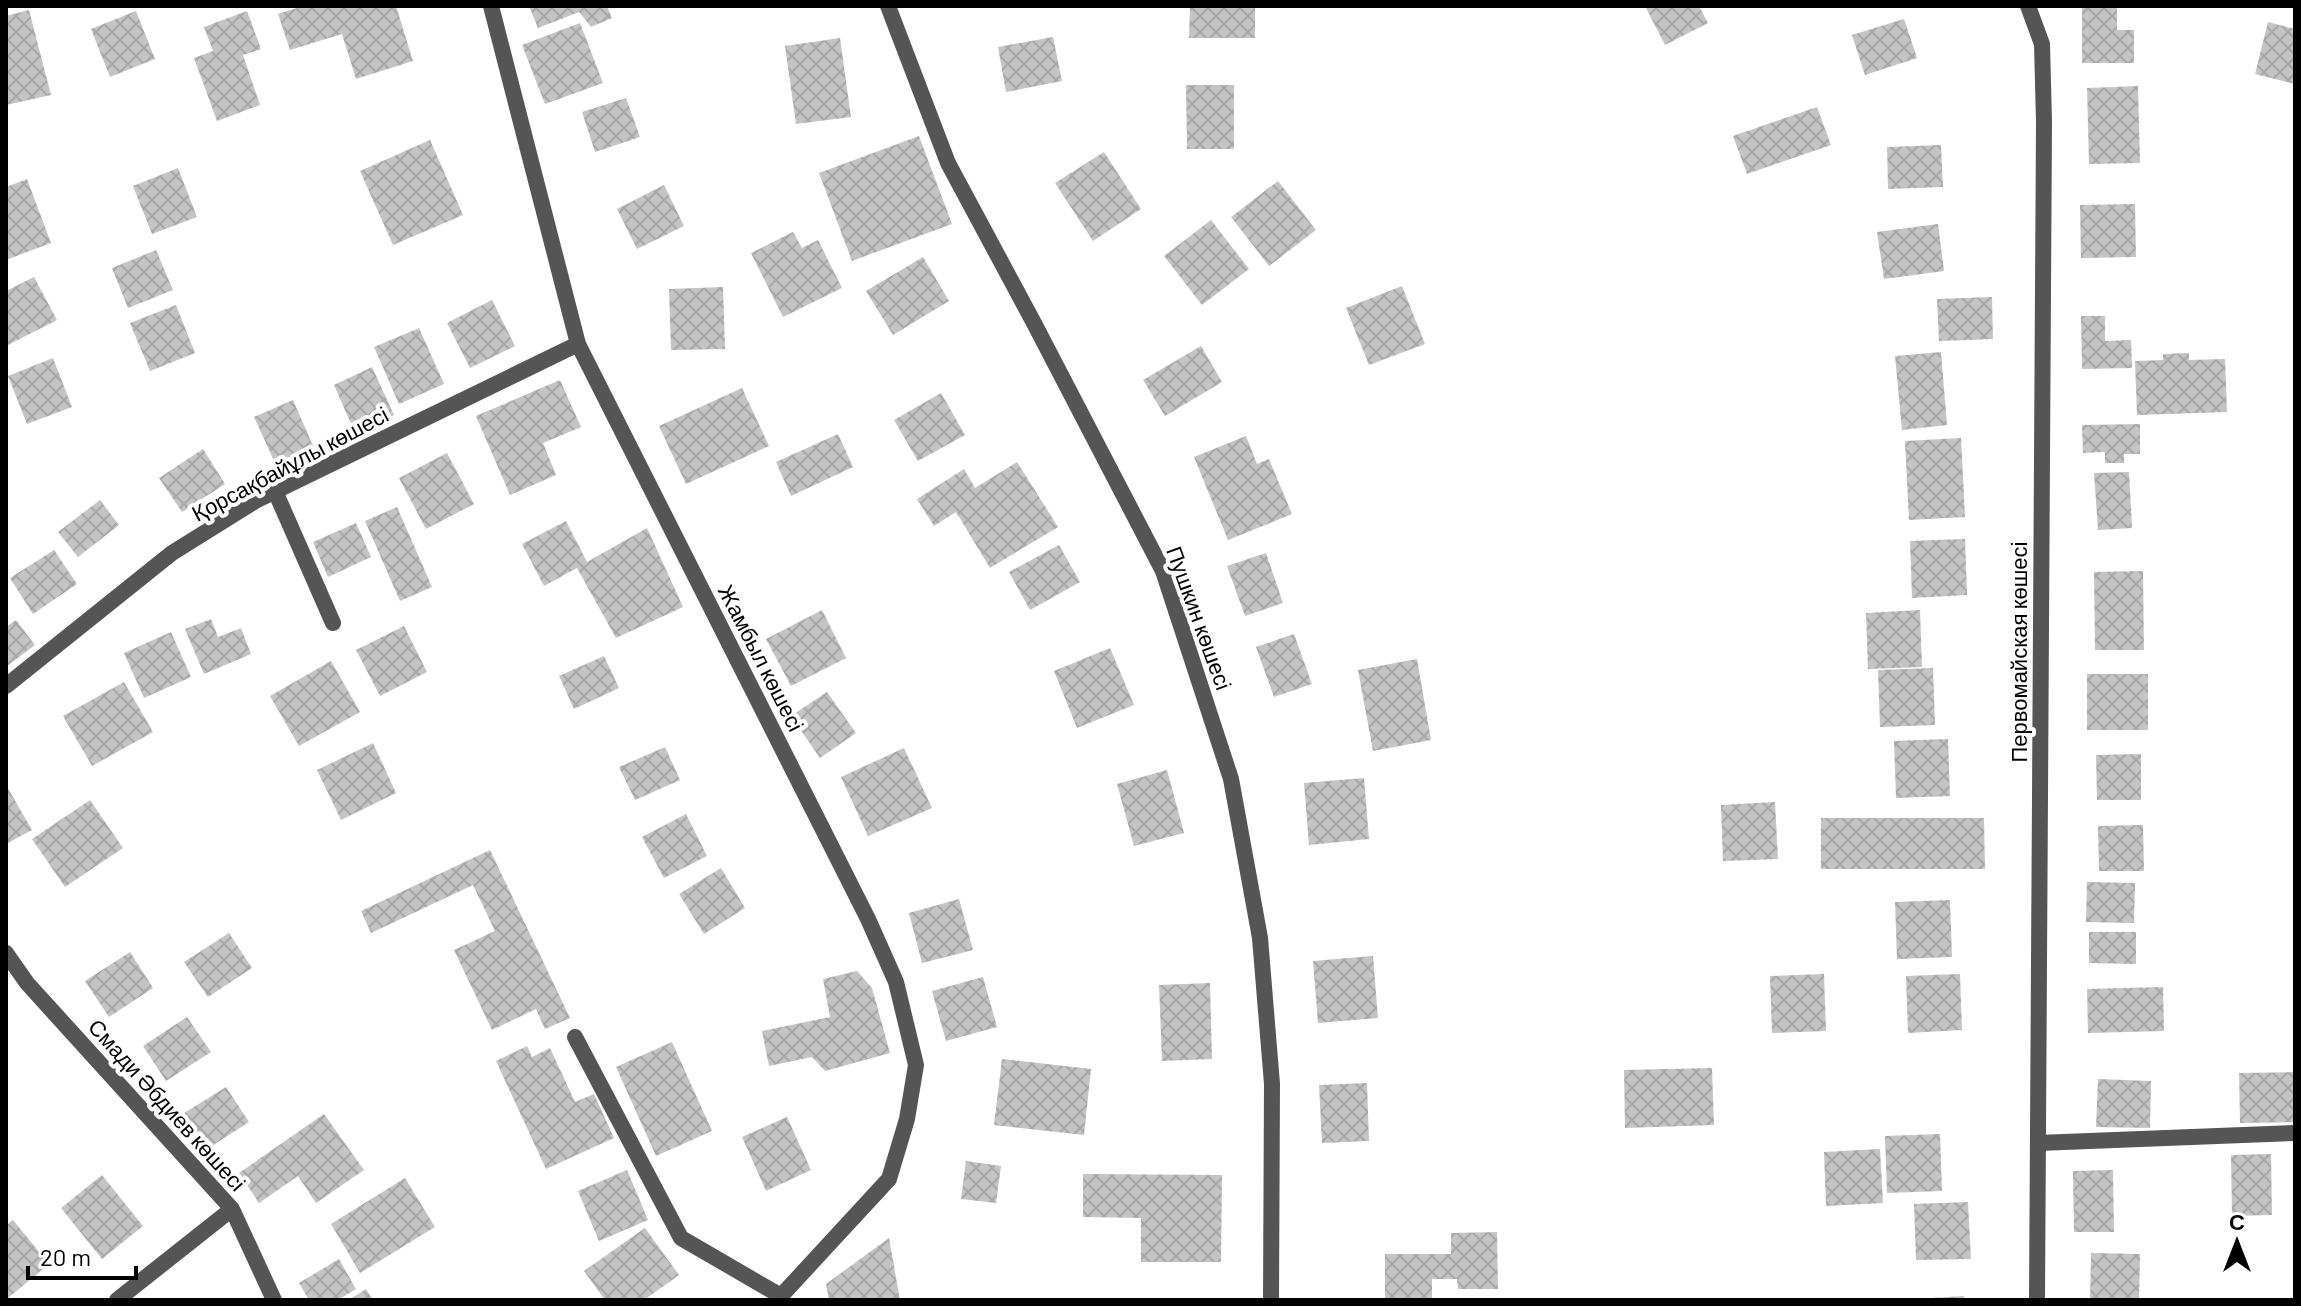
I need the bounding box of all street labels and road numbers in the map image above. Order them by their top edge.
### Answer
street label: Қорсақбайұлы көшесі [187,400,393,527]
street label: Пушкин көшесі [1161,542,1238,693]
street label: Первомайская көшесі [2005,542,2032,762]
street label: Жамбыл көшесі [714,580,810,735]
street label: Смади Әбдиев көшесі [83,1013,252,1196]

